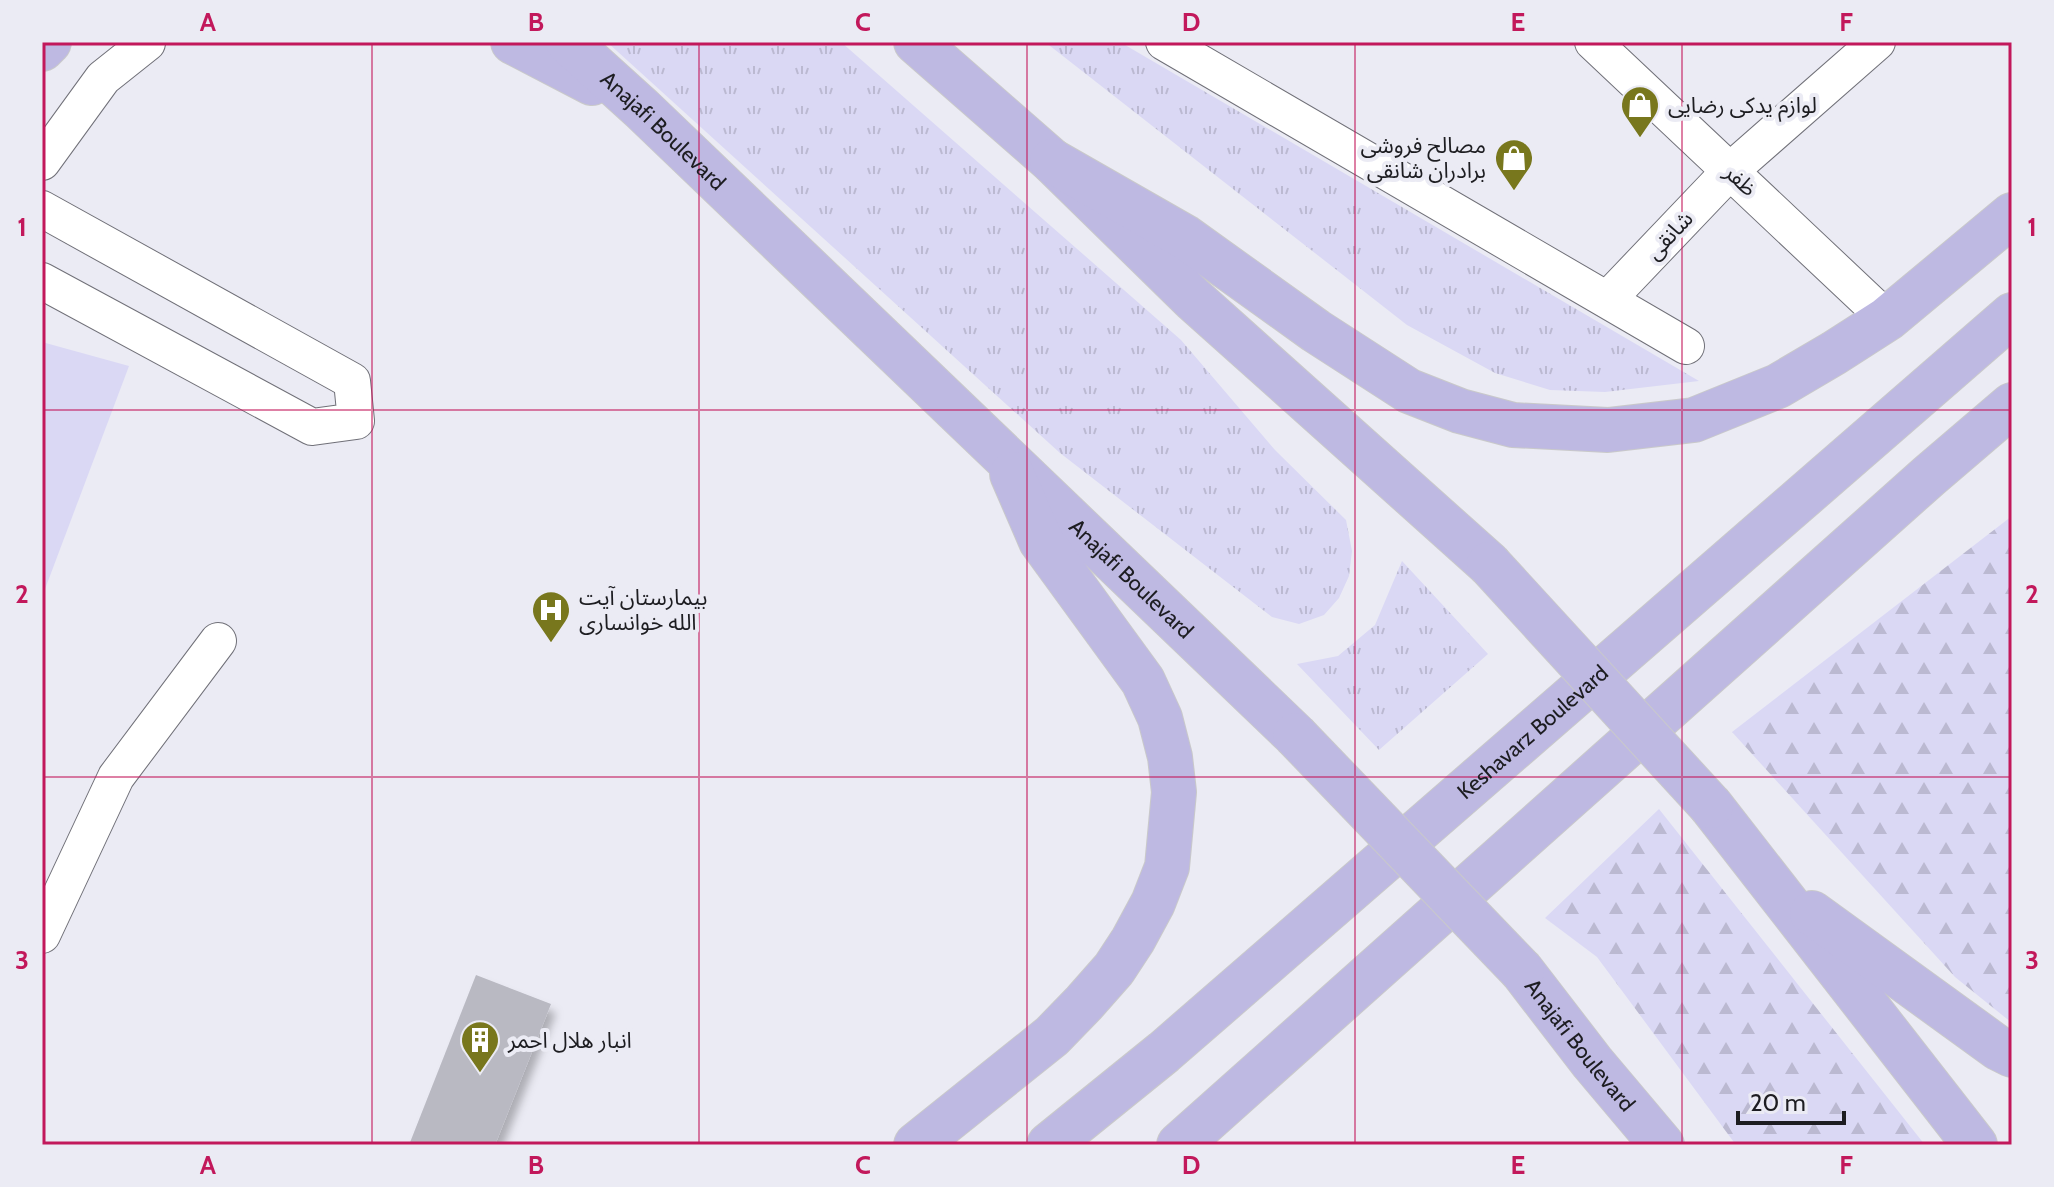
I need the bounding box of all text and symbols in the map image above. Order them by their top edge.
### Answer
text: A [200,6,217,38]
text: B [528,6,544,38]
text: C [855,6,871,38]
text: D [1182,6,1200,38]
text: E [1511,6,1525,38]
text: F [1839,6,1853,38]
street label: Anajafi Boulevard [595,65,731,196]
shop icon: لوازم یدکی رضایی [1619,84,1661,139]
place label: لوازم یدکی رضایی [1668,92,1817,122]
place label: مصالح فروشی برادران شانقی [1360,132,1486,184]
shop icon: مصالح فروشی برادران شانقی [1493,137,1535,192]
street label: ظفر [1718,158,1762,202]
street label: شانقی [1640,205,1699,265]
text: 1 [17,211,27,243]
text: 1 [2027,211,2037,243]
street label: Anajafi Boulevard [1064,513,1199,644]
text: 2 [15,578,29,610]
text: 2 [2025,578,2039,610]
place label: بیمارستان آیت الله خوانساری [579,584,707,636]
hospital icon: بیمارستان آیت الله خوانساری [530,589,572,644]
street label: Keshavarz Boulevard [1452,659,1614,805]
text: 3 [15,944,29,976]
text: 3 [2025,944,2039,976]
street label: Anajafi Boulevard [1519,973,1641,1117]
building icon: انبار هلال احمر [459,1019,501,1074]
place label: انبار هلال احمر [507,1027,632,1054]
scale bar [1738,1075,1844,1125]
text: 20 m [1750,1088,1806,1117]
text: A [200,1149,217,1181]
text: B [528,1149,544,1181]
text: C [855,1149,871,1181]
text: D [1182,1149,1200,1181]
text: E [1511,1149,1525,1181]
text: F [1839,1149,1853,1181]

